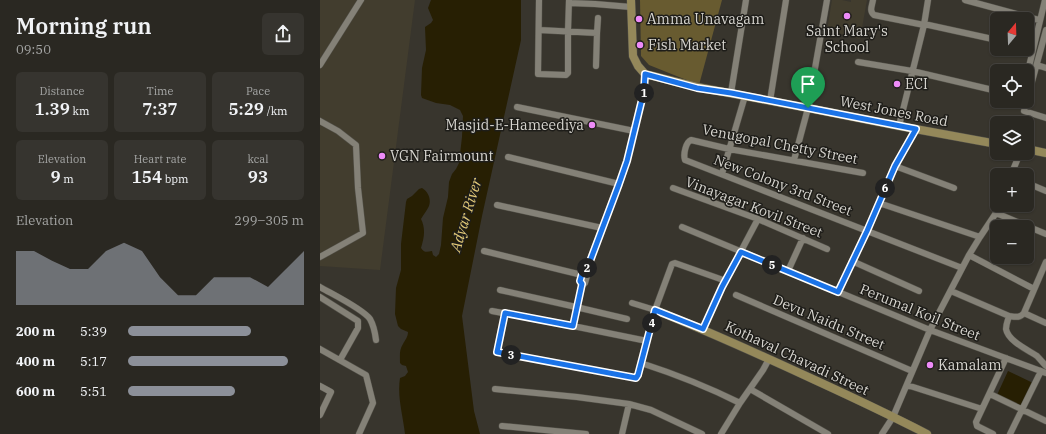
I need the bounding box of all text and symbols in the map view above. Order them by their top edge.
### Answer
place label: Amma Unavagam [647,10,764,28]
text: Morning run [16,11,152,40]
marker: Saint Mary's School [842,11,852,21]
north arrow [990,12,1034,56]
map controls [990,12,1034,264]
button: share [262,13,304,55]
marker: Amma Unavagam [634,14,644,24]
place label: Saint Mary's School [806,22,888,56]
place label: Fish Market [648,36,726,54]
marker: Fish Market [635,40,645,50]
text: 09:50 [16,41,51,58]
button: locate [990,64,1034,108]
pin [791,67,825,108]
icon: arrive [797,73,819,95]
place label: ECI [905,75,928,93]
marker: ECI [892,79,902,89]
pin: 1 [634,83,654,103]
text: Distance [40,84,84,98]
text: Time [146,84,174,98]
text: Pace [246,84,270,98]
text: 1 [641,86,647,100]
street label: West Jones Road [839,92,950,130]
text: 1.39 [35,98,70,120]
text: 7:37 [142,98,178,120]
text: 5:29 [228,98,264,120]
text: km [70,104,89,118]
text: /km [264,104,288,118]
place label: Masjid-E-Hameediya [445,116,584,134]
button: layers [990,116,1034,160]
marker: Masjid-E-Hameediya [587,120,597,130]
street label: Venugopal Chetty Street [701,120,859,168]
place label: VGN Fairmount [390,147,494,165]
street label: New Colony 3rd Street [711,150,855,220]
marker: VGN Fairmount [377,151,387,161]
text: Elevation [38,152,86,166]
text: Heart rate [134,152,186,166]
text: kcal [247,152,269,166]
text: 9 [50,166,61,188]
text: 154 [132,166,162,188]
text: 93 [248,166,268,188]
button: + [990,168,1034,212]
text: m [61,172,74,186]
text: bpm [162,172,188,186]
street label: Vinayagar Kovil Street [683,173,825,241]
water label: Adyar River [445,175,486,255]
pin: 6 [875,178,895,198]
text: 6 [882,181,888,195]
text: Elevation [16,212,73,229]
text: 299–305 m [234,212,304,229]
button: − [990,220,1034,264]
pin: 5 [762,255,782,275]
pin: 2 [577,258,597,278]
text: 5 [769,258,775,272]
text: 2 [584,261,590,275]
street label: Perumal Koil Street [857,280,983,344]
street label: Devu Naidu Street [771,290,888,354]
pin: 4 [642,313,662,333]
text: 4 [649,316,655,330]
street label: Kothaval Chavadi Street [722,317,872,399]
text: 200 m [16,323,55,340]
text: 5:39 [80,323,107,340]
pin: 3 [501,345,521,365]
text: 3 [508,348,514,362]
text: 400 m [16,353,55,370]
text: 5:17 [80,353,107,370]
place label: Kamalam [938,356,1002,374]
marker: Kamalam [925,360,935,370]
text: 600 m [16,383,55,400]
text: 5:51 [80,383,107,400]

